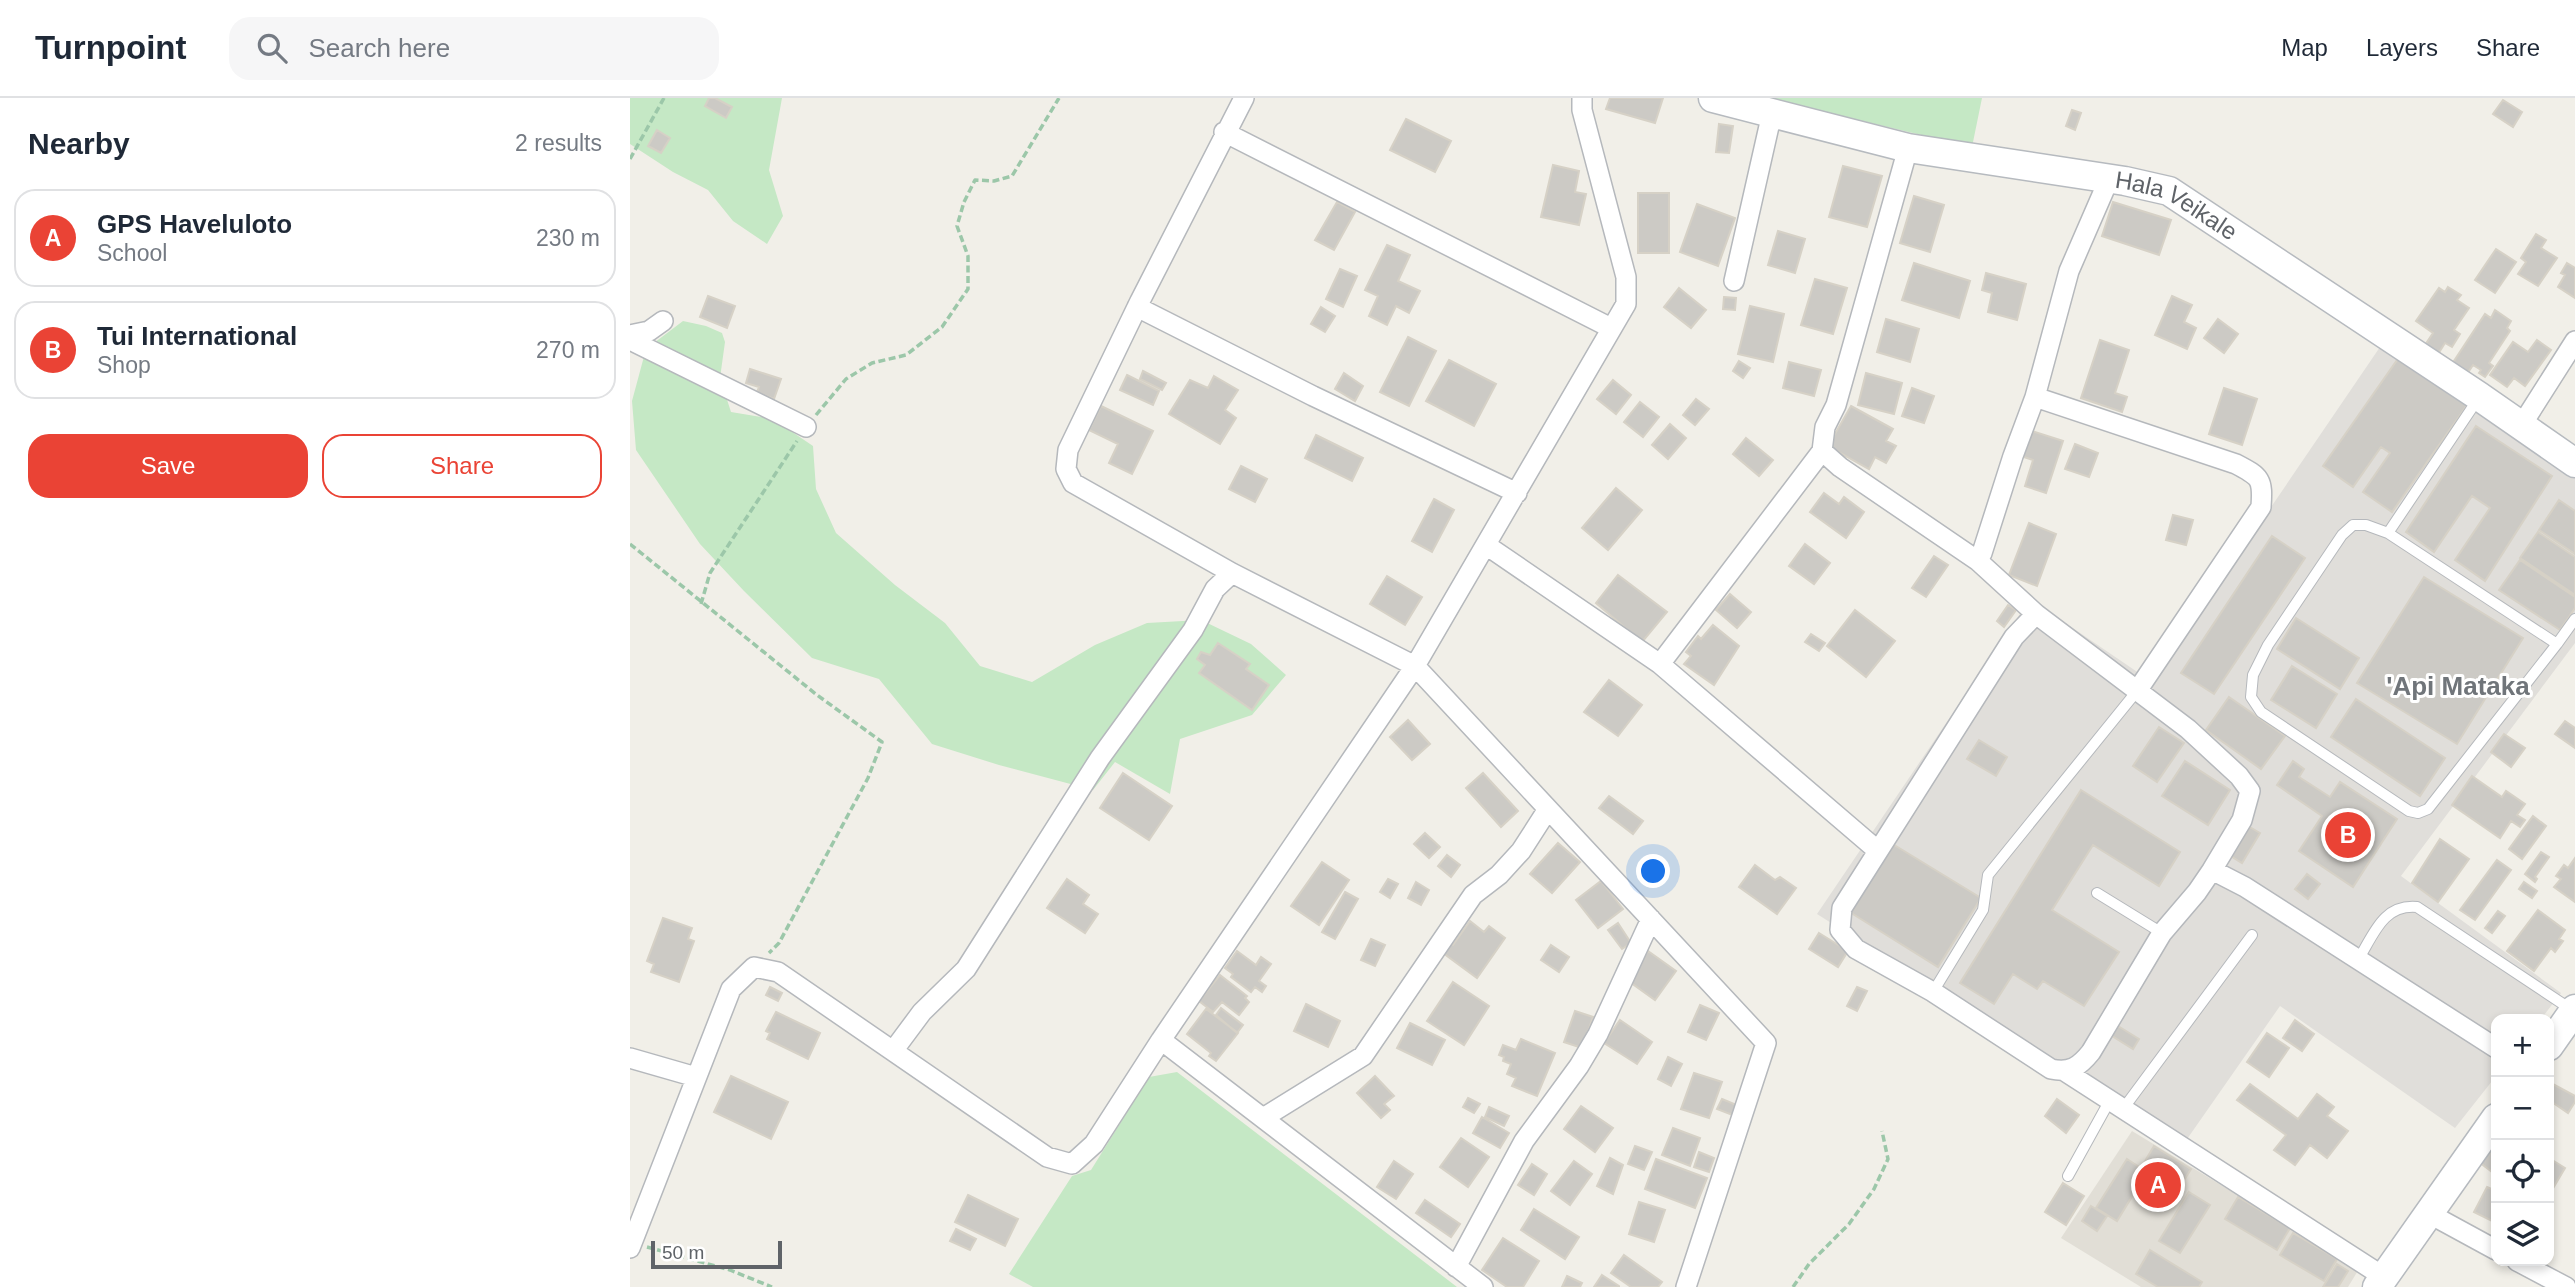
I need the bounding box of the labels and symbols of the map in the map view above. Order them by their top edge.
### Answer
street label: Hala Veikale [2114,166,2242,245]
district label: 'Api Mataka [2386,671,2530,701]
pin: B [2325,809,2371,861]
your location [1636,854,1670,888]
pin: A [2135,1159,2181,1211]
scale bar [651,1238,782,1270]

